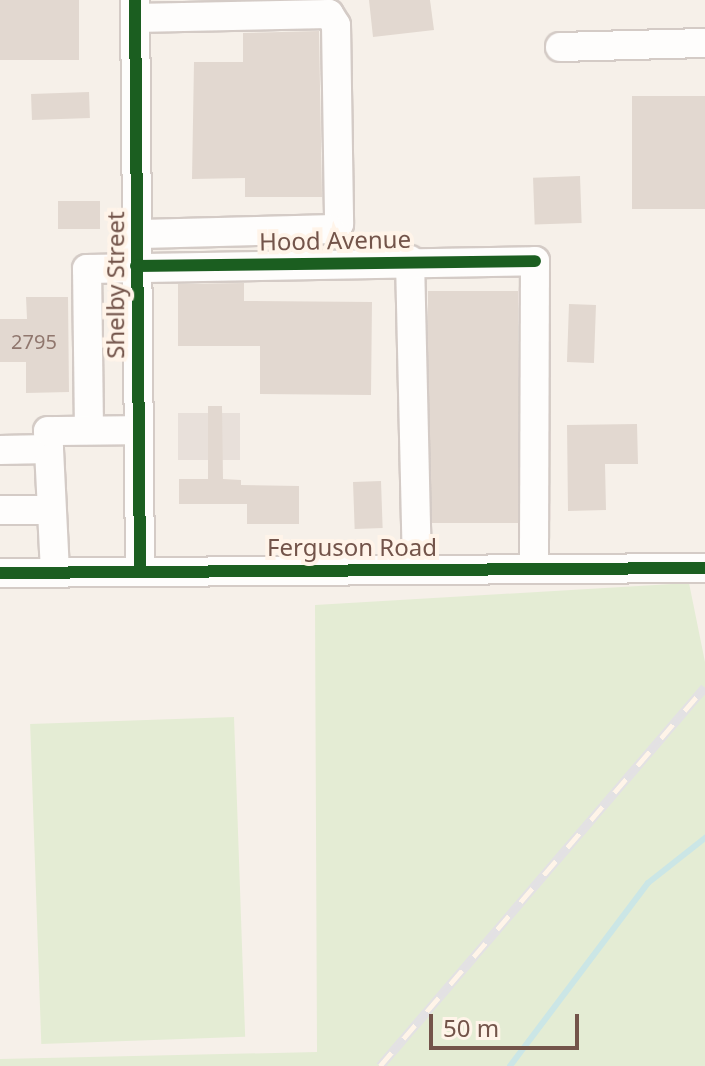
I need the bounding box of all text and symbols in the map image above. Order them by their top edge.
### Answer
street label: Shelby Street [101,211,129,359]
street label: Hood Avenue [259,224,411,256]
house number: 2795 [11,329,57,353]
street label: Ferguson Road [267,533,437,561]
scale bar [433,998,583,1048]
text: 50 m [443,1011,499,1044]

